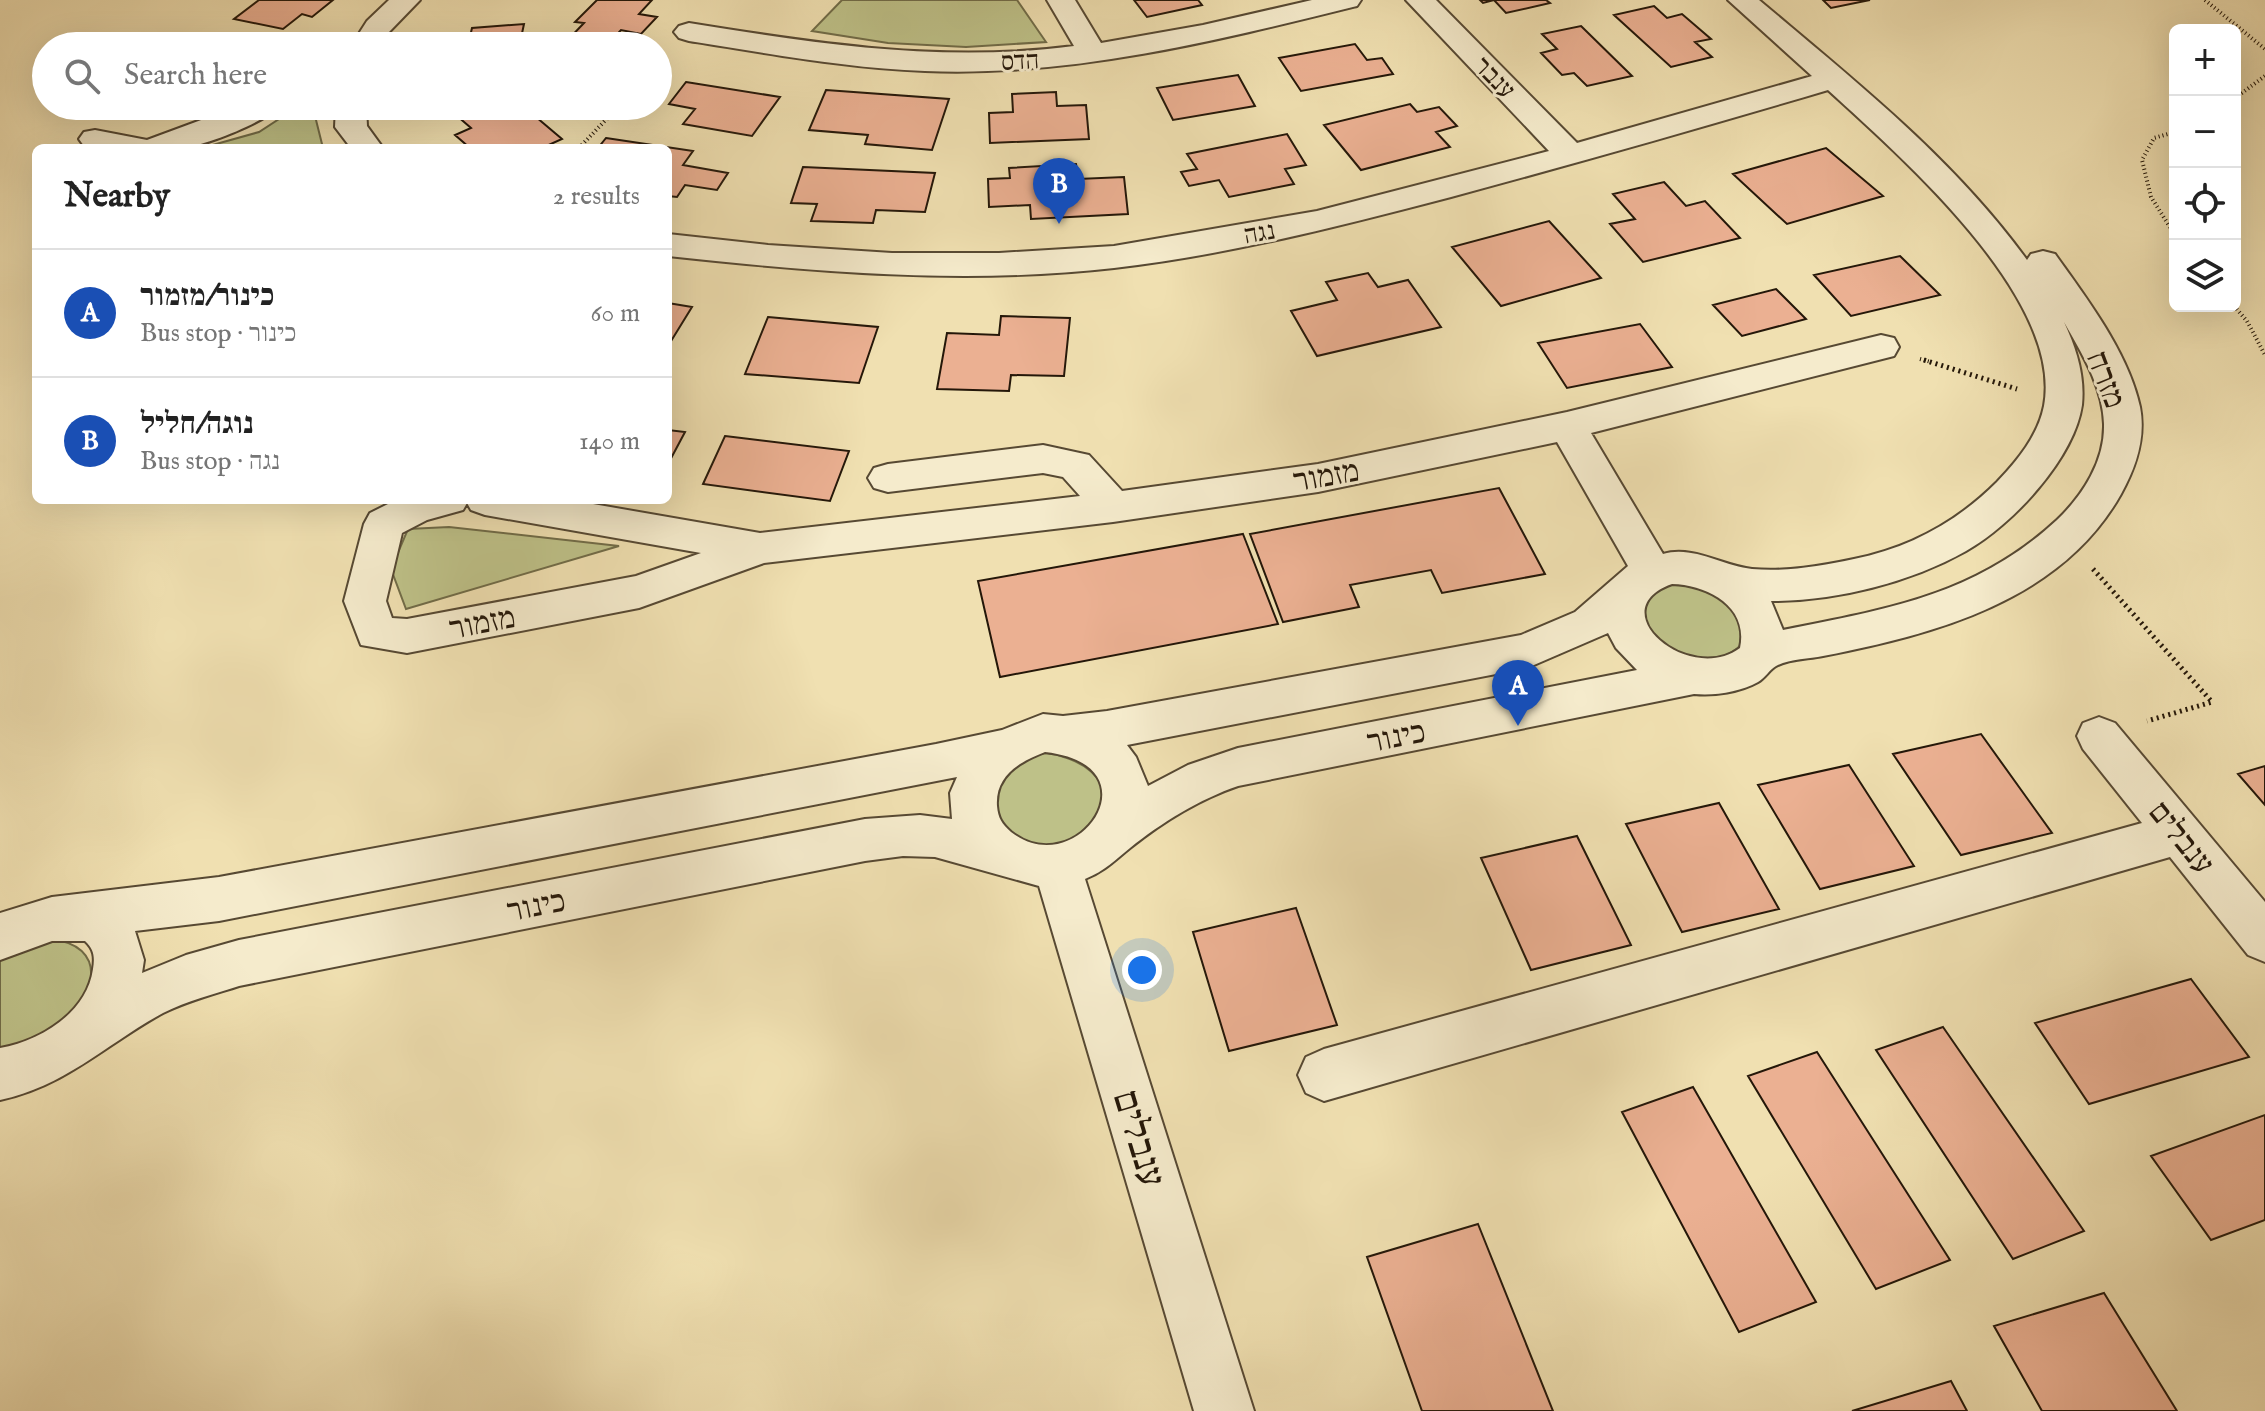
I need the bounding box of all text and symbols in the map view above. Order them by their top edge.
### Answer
map controls [2169,24,2241,312]
button: + [2169,24,2241,96]
search box [32,32,672,120]
street label: הדס [1000,44,1040,79]
street label: ענבר [1466,50,1522,106]
icon: search [60,54,104,98]
text: Search here [124,57,267,95]
button: − [2169,96,2241,168]
pin: B [1033,158,1085,224]
button: locate [2169,168,2241,240]
text: Nearby [64,175,170,218]
text: 2 results [553,180,640,213]
street label: נגה [1241,215,1278,252]
button: layers [2169,240,2241,312]
text: כינור/מזמור [140,278,274,316]
text: A [81,297,99,330]
text: 60 m [591,297,640,330]
text: Bus stop · כינור [140,317,296,350]
street label: מזרח [2075,345,2134,414]
text: נוגה/חליל [140,406,254,444]
text: B [81,425,99,458]
text: 140 m [579,425,640,458]
text: Bus stop · נגה [140,445,280,478]
street label: מזמור [1290,451,1363,503]
street label: מזמור [446,598,519,651]
pin: A [1492,660,1544,726]
street label: כינור [1364,713,1429,764]
street label: ענבלים [2138,793,2222,884]
street label: כינור [504,882,569,933]
your location [1122,950,1162,990]
street label: ענבלים [1100,1085,1174,1193]

